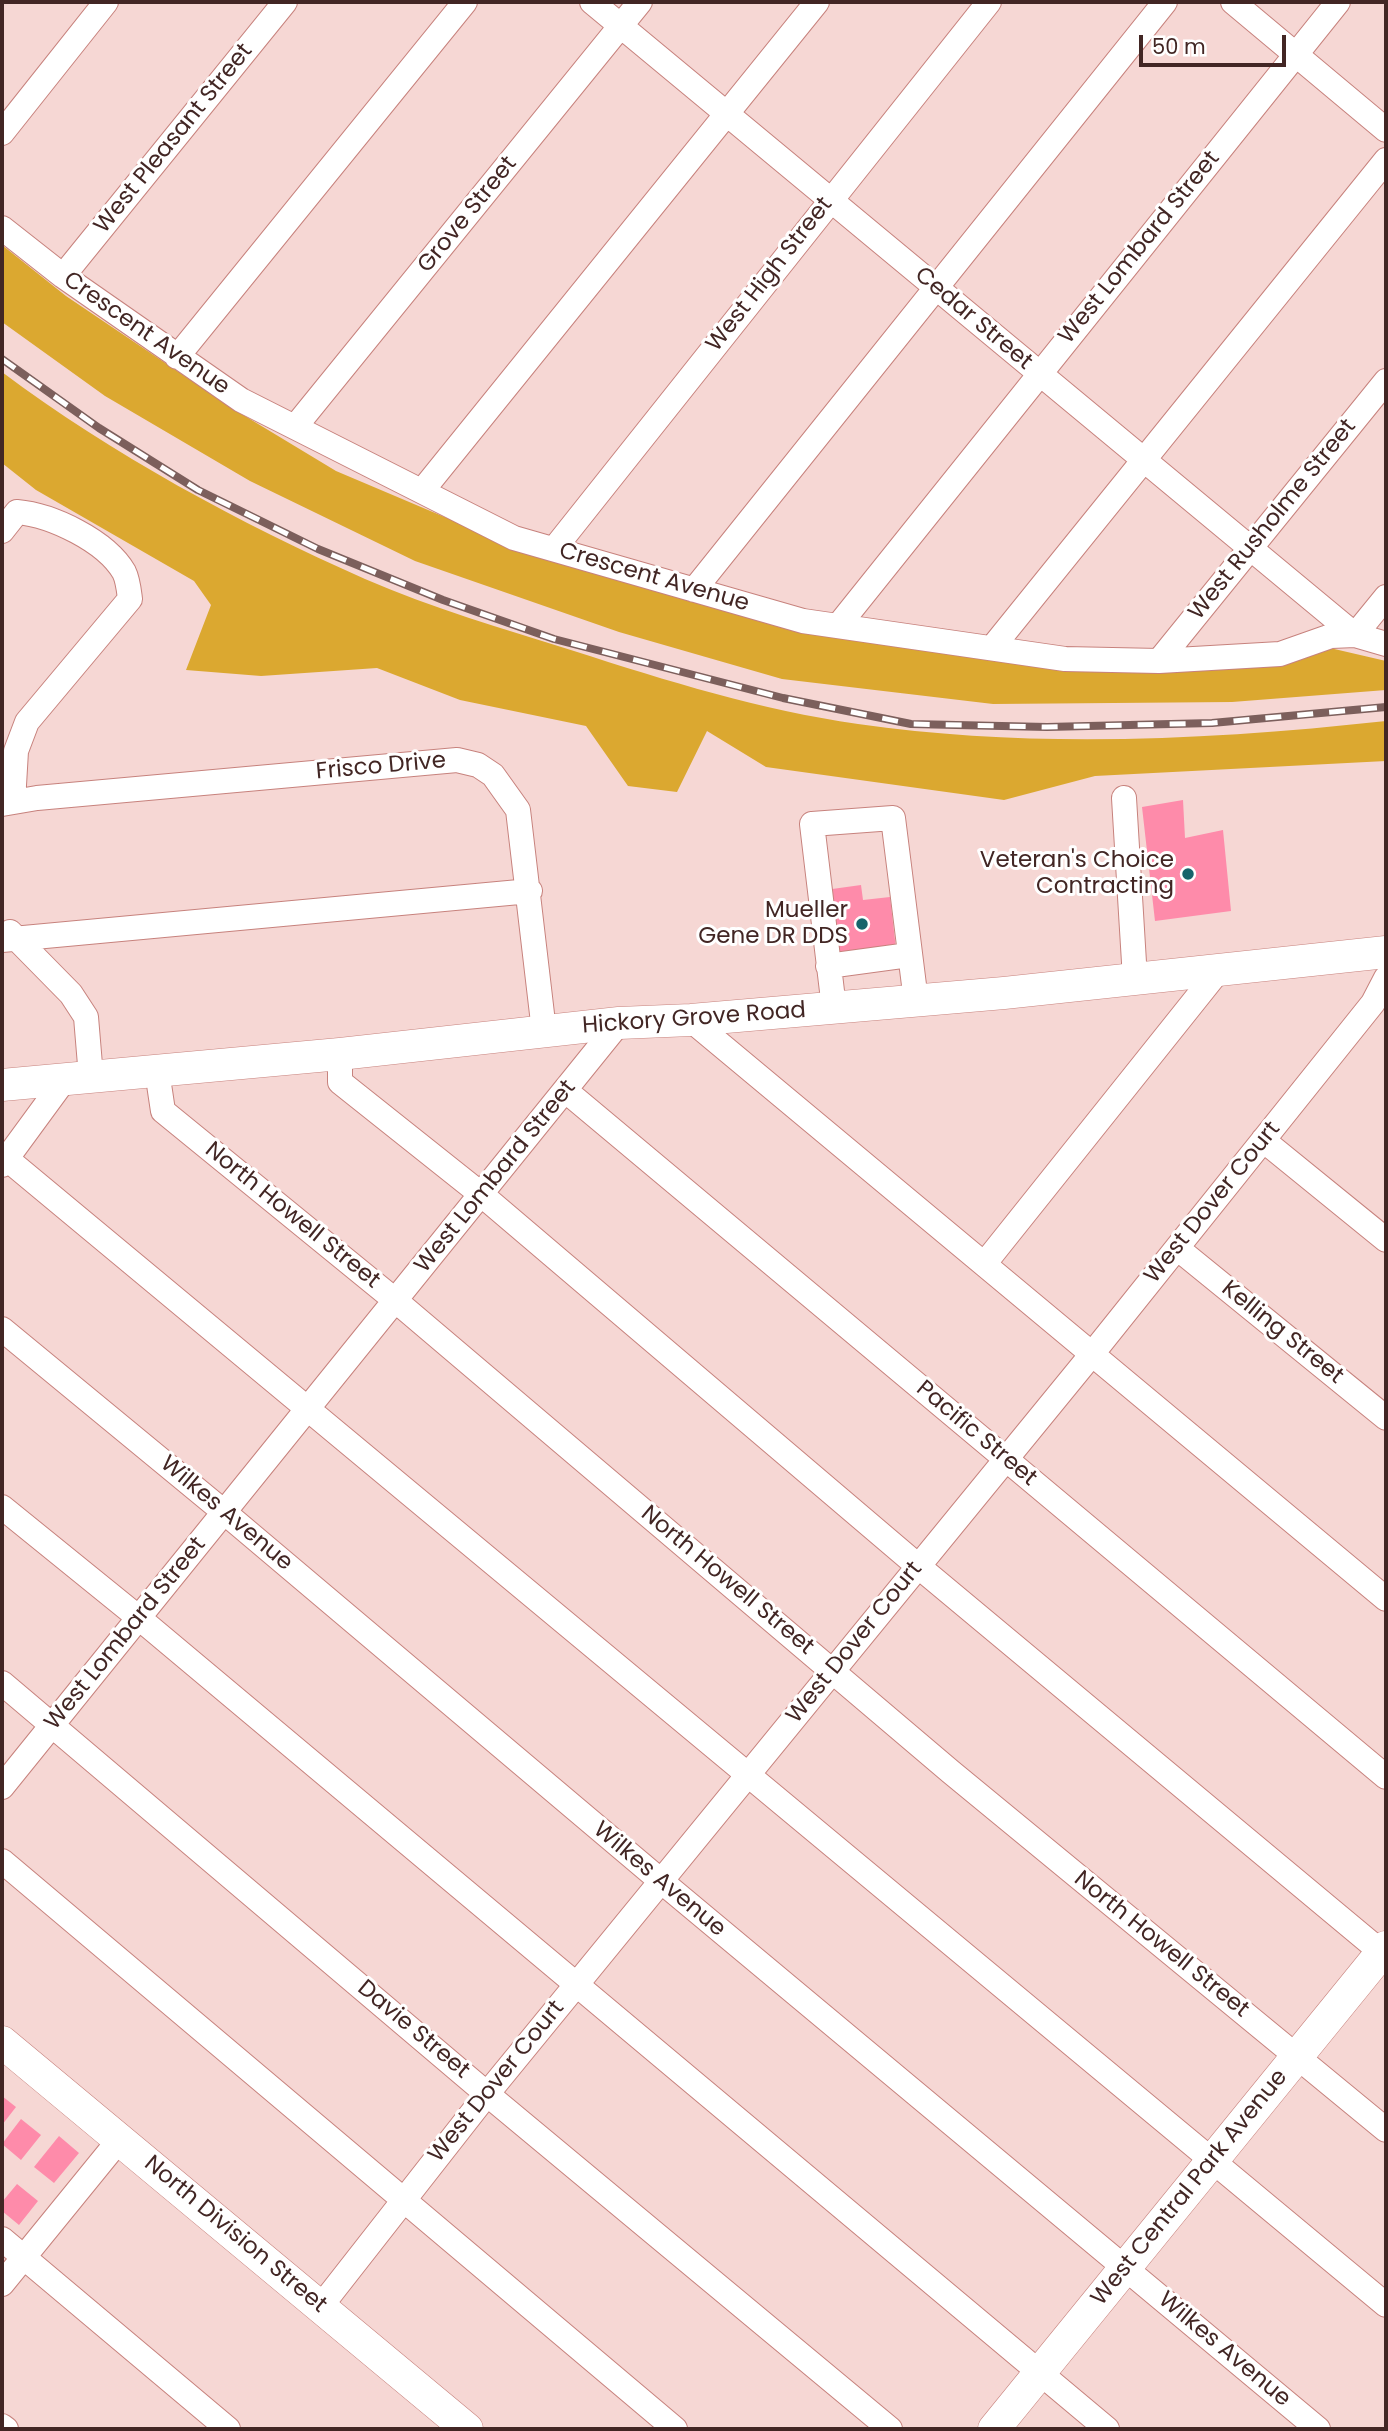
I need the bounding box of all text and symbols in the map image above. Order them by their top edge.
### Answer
scale bar [1143,21,1290,65]
text: 50 m [1152,32,1206,61]
street label: West Pleasant Street [89,39,259,239]
street label: West Lombard Street [1054,146,1226,350]
street label: Grove Street [413,151,523,279]
street label: West High Street [701,192,839,358]
street label: Cedar Street [909,262,1037,376]
street label: Crescent Avenue [58,266,234,402]
street label: West Rusholme Street [1183,414,1363,626]
street label: Crescent Avenue [556,538,752,618]
street label: Frisco Drive [315,748,447,786]
place label: Veteran's Choice Contracting [980,847,1174,901]
marker: Veteran's Choice Contracting [1180,866,1196,882]
place label: Mueller Gene DR DDS [698,897,848,951]
marker: Mueller Gene DR DDS [854,916,870,932]
street label: Hickory Grove Road [581,997,807,1041]
street label: West Lombard Street [410,1075,582,1279]
street label: West Dover Court [1139,1117,1287,1289]
street label: North Howell Street [199,1137,385,1295]
street label: Kelling Street [1216,1275,1348,1391]
street label: Pacific Street [910,1375,1042,1493]
street label: Wilkes Avenue [154,1451,298,1577]
street label: North Howell Street [635,1501,819,1661]
street label: West Lombard Street [40,1532,212,1736]
street label: West Dover Court [781,1557,929,1729]
street label: Wilkes Avenue [587,1817,731,1943]
street label: North Howell Street [1068,1866,1254,2024]
street label: Davie Street [351,1975,475,2085]
street label: West Dover Court [423,1996,571,2168]
street label: West Central Park Avenue [1086,2064,1294,2312]
street label: North Division Street [138,2151,332,2319]
street label: Wilkes Avenue [1152,2287,1296,2413]

